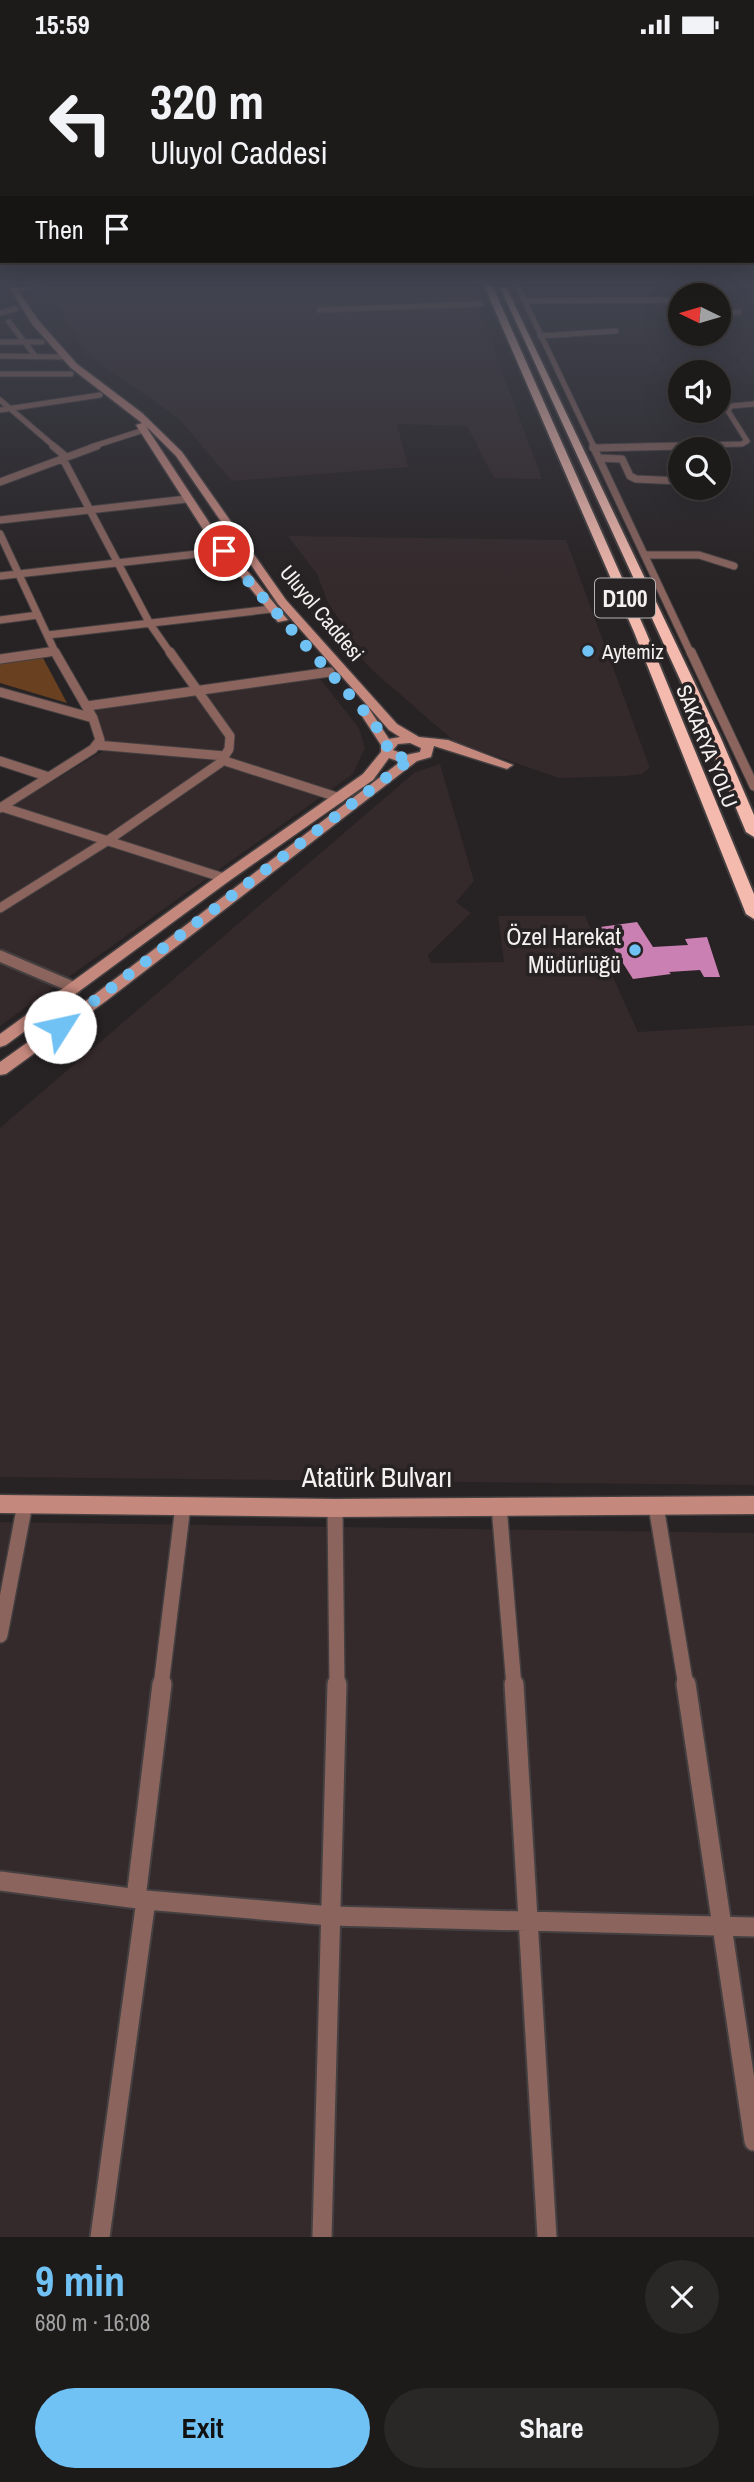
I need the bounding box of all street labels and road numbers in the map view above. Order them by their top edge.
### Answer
street label: Uluyol Caddesi [273,559,371,667]
road number: D100 [595,579,655,617]
street label: SAKARYA YOLU [669,680,745,812]
street label: Atatürk Bulvarı [301,1458,452,1496]

